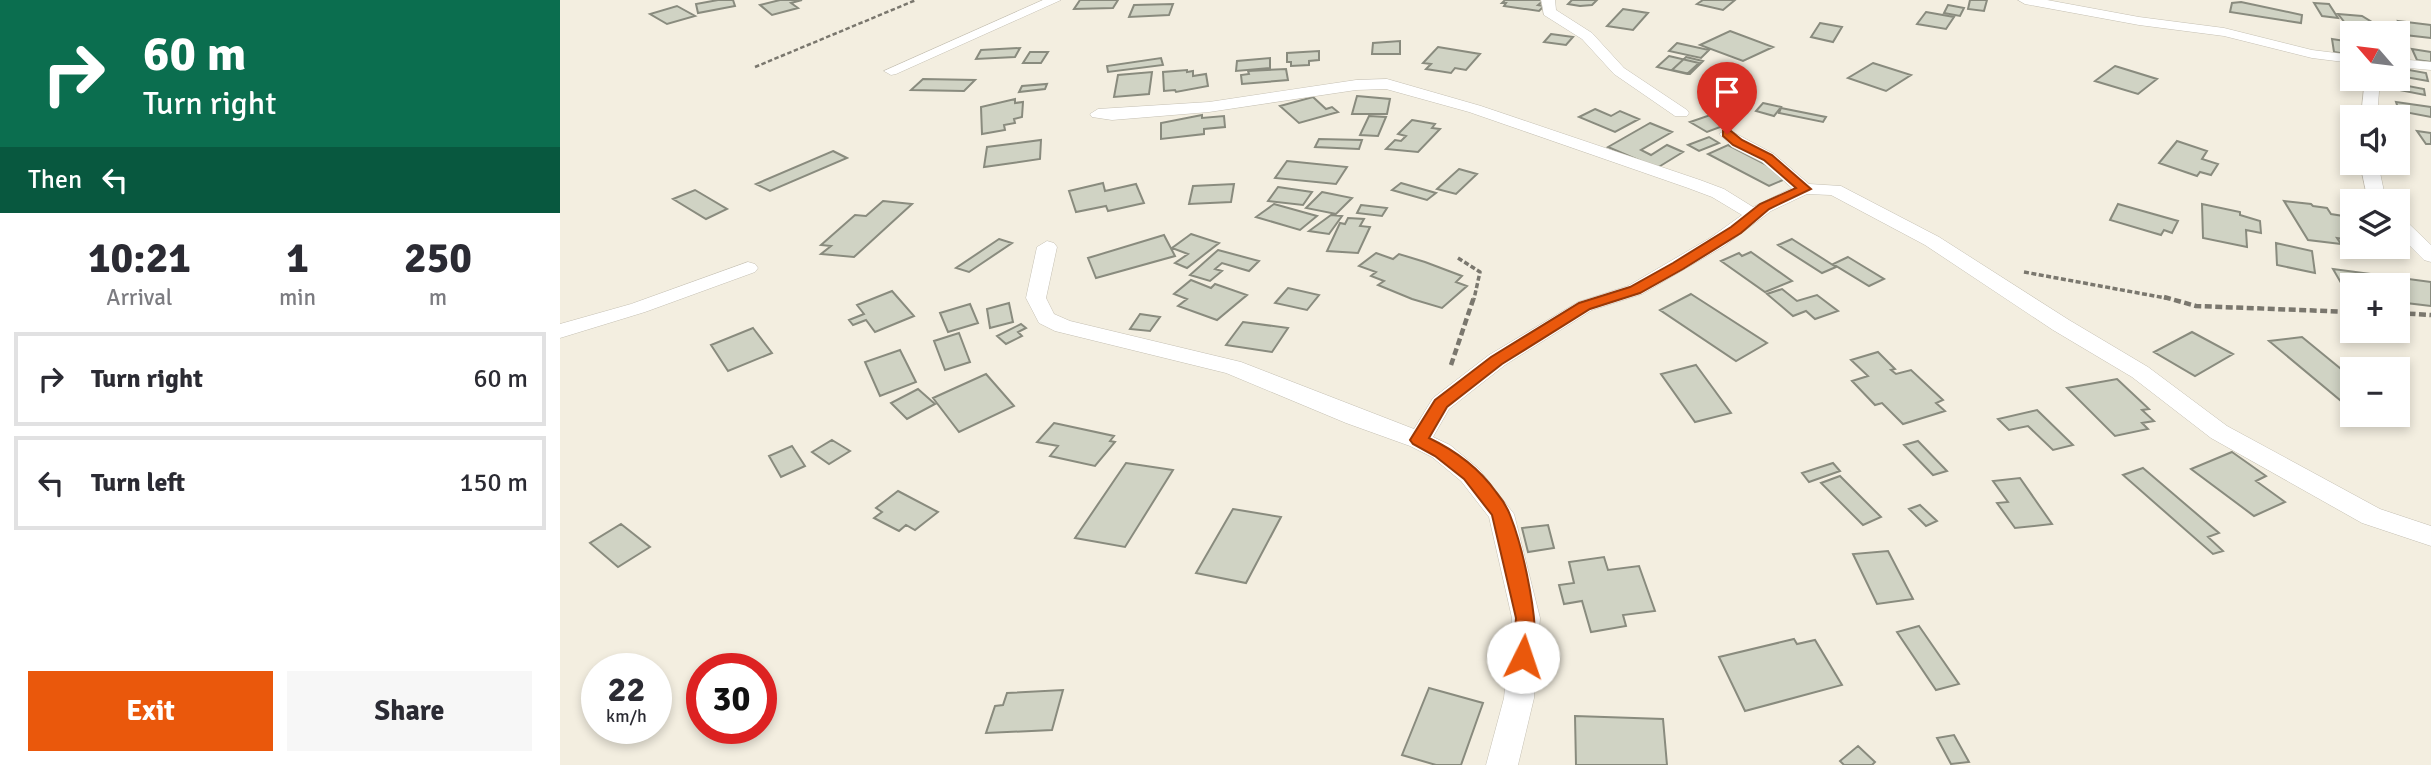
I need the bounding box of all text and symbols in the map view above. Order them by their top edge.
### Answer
north arrow [2340,21,2410,91]
map controls [2340,21,2410,427]
text: 60 m [143,24,246,84]
icon: right [28,28,119,119]
pin [1697,62,1757,134]
icon: arrive [1708,73,1746,111]
text: Turn right [143,84,276,123]
button: sound [2340,105,2410,175]
icon: left [96,161,134,199]
text: Then [28,164,82,196]
button: layers [2340,189,2410,259]
text: 10:21 [88,233,191,284]
text: 1 [286,233,309,284]
text: 250 [404,233,472,284]
button: + [2340,273,2410,343]
text: Arrival [106,283,173,312]
text: min [279,283,316,312]
text: m [429,283,447,312]
button: − [2340,357,2410,427]
icon: right [32,360,70,398]
text: Turn right [91,363,203,395]
text: 60 m [473,363,528,395]
icon: left [32,464,70,502]
text: Turn left [91,467,185,499]
text: 150 m [459,467,528,499]
position arrow [1486,620,1560,694]
speed limit sign: 30 [686,653,777,744]
text: 22 [608,668,645,711]
button: Exit [28,671,273,751]
button: Share [287,671,532,751]
text: km/h [606,705,647,727]

